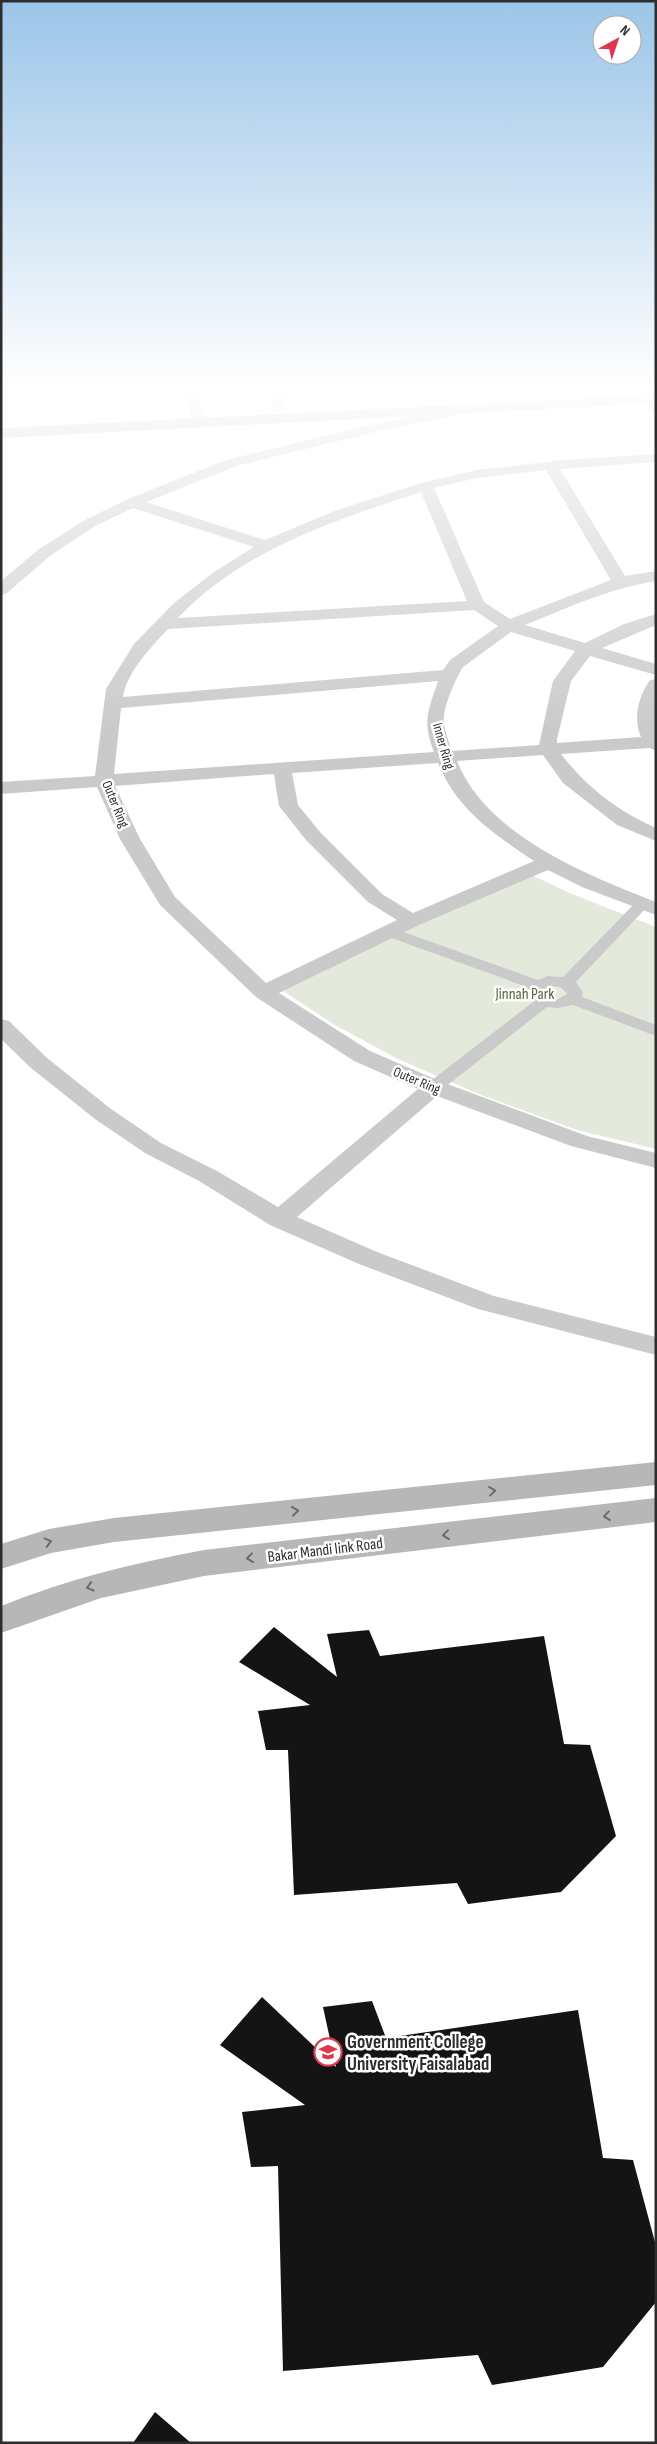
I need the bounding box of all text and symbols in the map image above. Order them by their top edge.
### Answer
north arrow [592,15,642,65]
text: N [617,22,633,39]
street label: Inner Ring [429,721,458,772]
street label: Outer Ring [98,778,133,831]
park label: Jinnah Park [495,985,554,1004]
street label: Outer Ring [391,1063,443,1098]
one-way arrow [488,1486,496,1497]
one-way arrow [292,1506,300,1517]
one-way arrow [603,1510,611,1521]
one-way arrow [442,1529,450,1540]
street label: Bakar Mandi link Road [267,1534,384,1567]
one-way arrow [43,1538,51,1548]
one-way arrow [245,1552,253,1563]
one-way arrow [87,1581,95,1591]
place label: Government College University Faisalabad [347,2031,489,2076]
school or university icon: Government College University Faisalabad [313,2037,343,2067]

